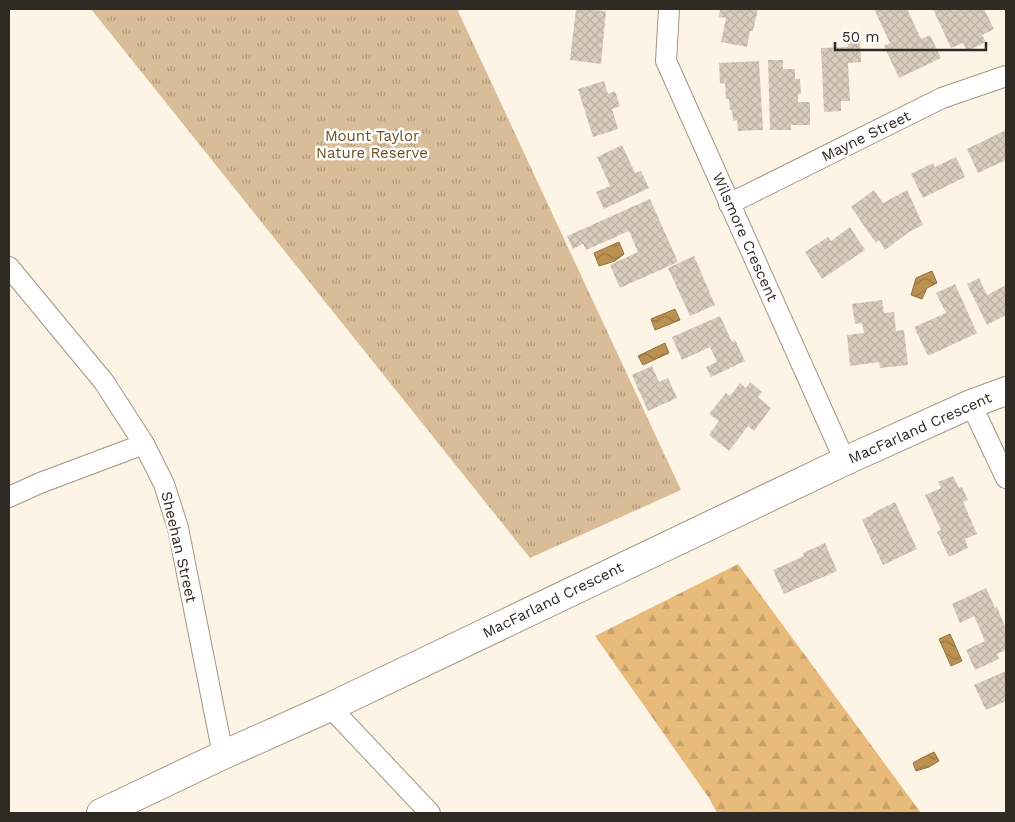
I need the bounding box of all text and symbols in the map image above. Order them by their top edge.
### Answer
scale bar [835,20,986,52]
text: 50 m [842,28,879,46]
street label: Mayne Street [819,106,914,165]
park label: Mount Taylor Nature Reserve [316,127,428,162]
street label: Wilsmore Crescent [708,170,782,305]
street label: MacFarland Crescent [846,388,995,468]
street label: Sheehan Street [157,490,201,605]
street label: MacFarland Crescent [480,558,627,642]

